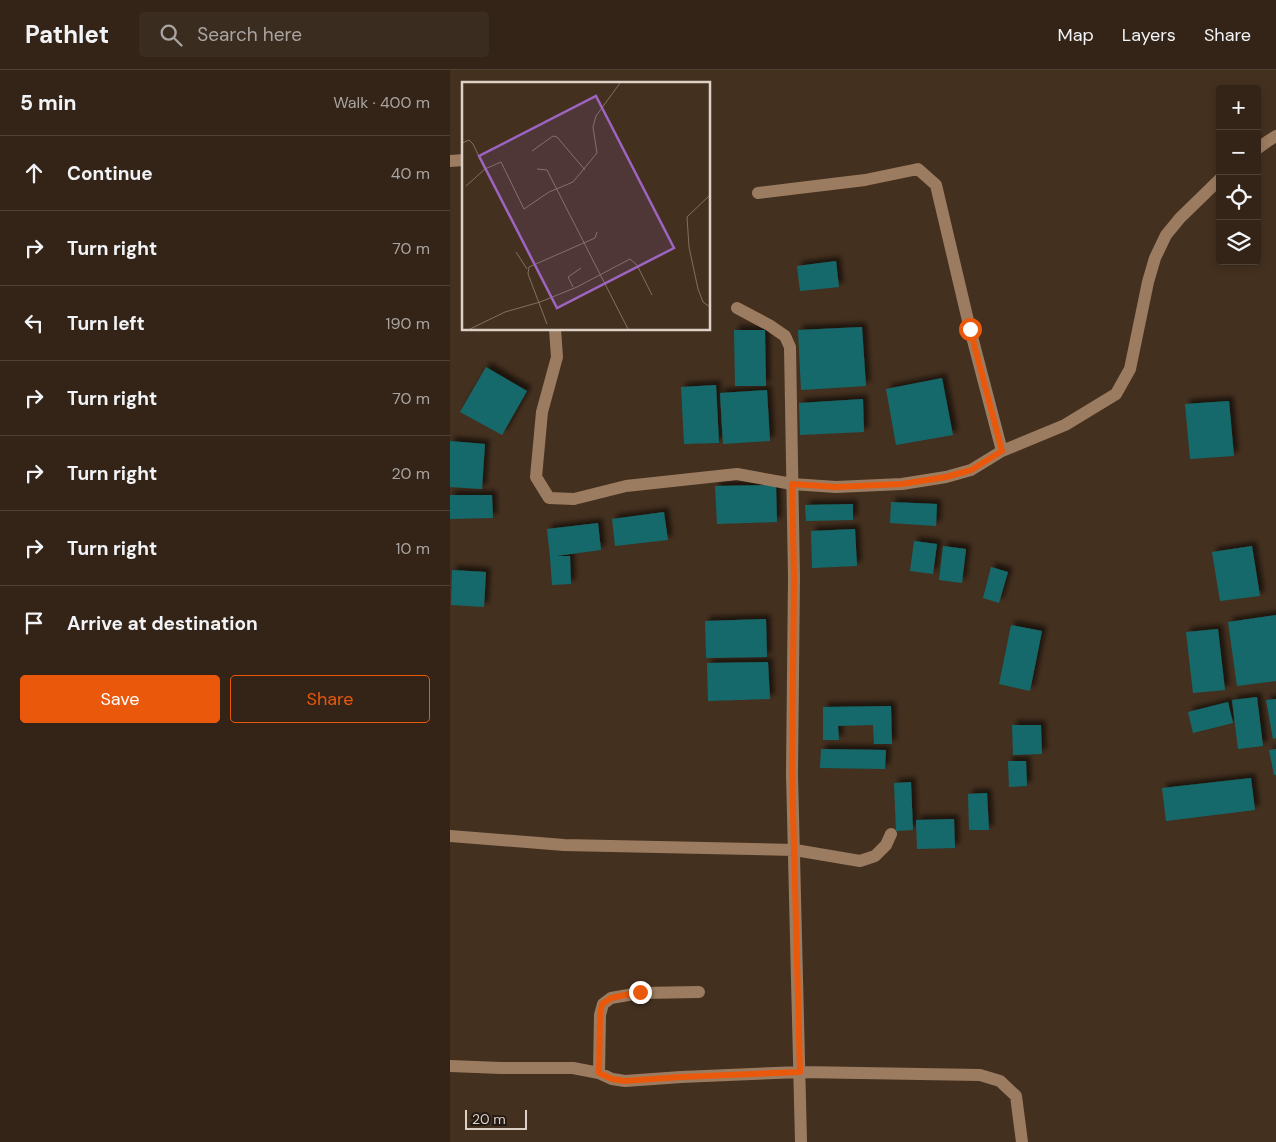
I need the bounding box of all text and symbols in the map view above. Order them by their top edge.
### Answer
search box [139,12,489,57]
text: Pathlet [25,19,109,50]
icon: search [157,21,185,49]
text: Search here [197,22,302,47]
text: Map [1058,23,1094,47]
text: Layers [1122,23,1176,47]
text: Share [1204,23,1251,47]
inset map [462,82,710,330]
map controls [1216,85,1261,265]
button: + [1216,85,1261,130]
text: 5 min [20,89,76,117]
text: Walk · 400 m [333,92,430,113]
button: − [1216,130,1261,175]
icon: ahead [20,159,48,187]
text: Continue [67,161,153,186]
text: 40 m [391,163,430,184]
button: locate [1216,175,1261,220]
button: layers [1216,220,1261,265]
icon: right [20,234,48,262]
text: Turn right [67,236,157,261]
text: 70 m [392,238,430,259]
icon: left [20,309,48,337]
text: Turn left [67,311,145,336]
text: 190 m [386,313,430,334]
route start [959,318,982,341]
icon: right [20,384,48,412]
text: Turn right [67,386,157,411]
text: 70 m [392,388,430,409]
icon: right [20,459,48,487]
text: Turn right [67,461,157,486]
text: 20 m [391,463,430,484]
icon: right [20,534,48,562]
text: Turn right [67,536,157,561]
text: 10 m [396,538,430,559]
icon: arrive [20,609,48,637]
text: Arrive at destination [67,611,258,636]
button: Save [20,675,220,723]
button: Share [230,675,430,723]
route end [629,981,652,1004]
scale bar [465,1107,528,1130]
text: 20 m [472,1110,506,1128]

